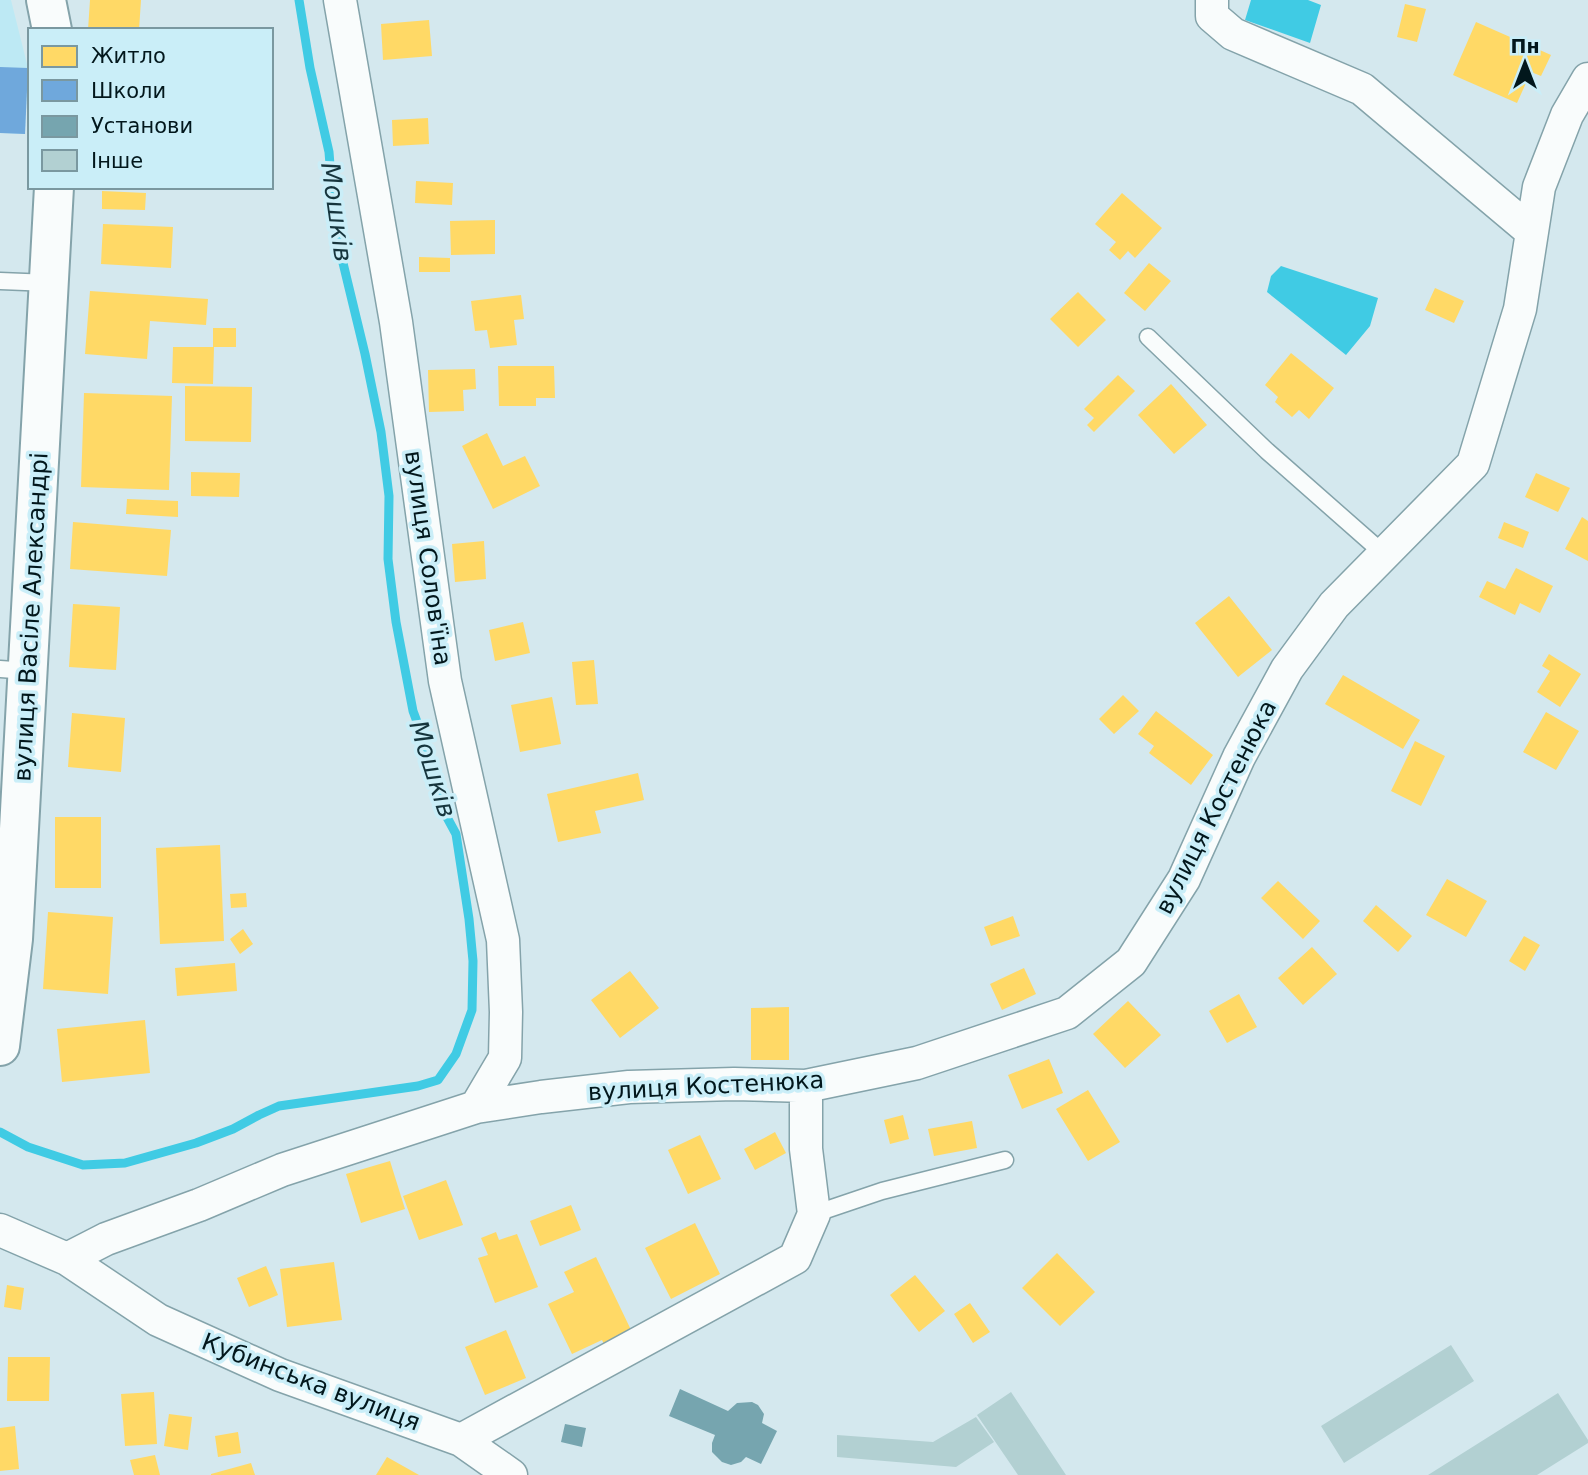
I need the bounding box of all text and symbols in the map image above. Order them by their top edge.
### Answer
legend [28,28,273,189]
north arrow [1490,28,1560,98]
text: Пн [1510,35,1540,57]
text: Житло [91,44,166,68]
text: Школи [91,79,166,103]
text: Установи [91,114,193,138]
text: Інше [91,149,143,173]
water label: Мошків [315,160,359,264]
street label: вулиця Солов'їна [399,449,457,667]
street label: вулиця Васіле Александрі [8,452,54,782]
street label: вулиця Костенюка [1150,695,1282,919]
water label: Мошків [403,717,463,821]
street label: вулиця Костенюка [587,1066,825,1106]
street label: Кубинська вулиця [198,1327,424,1437]

